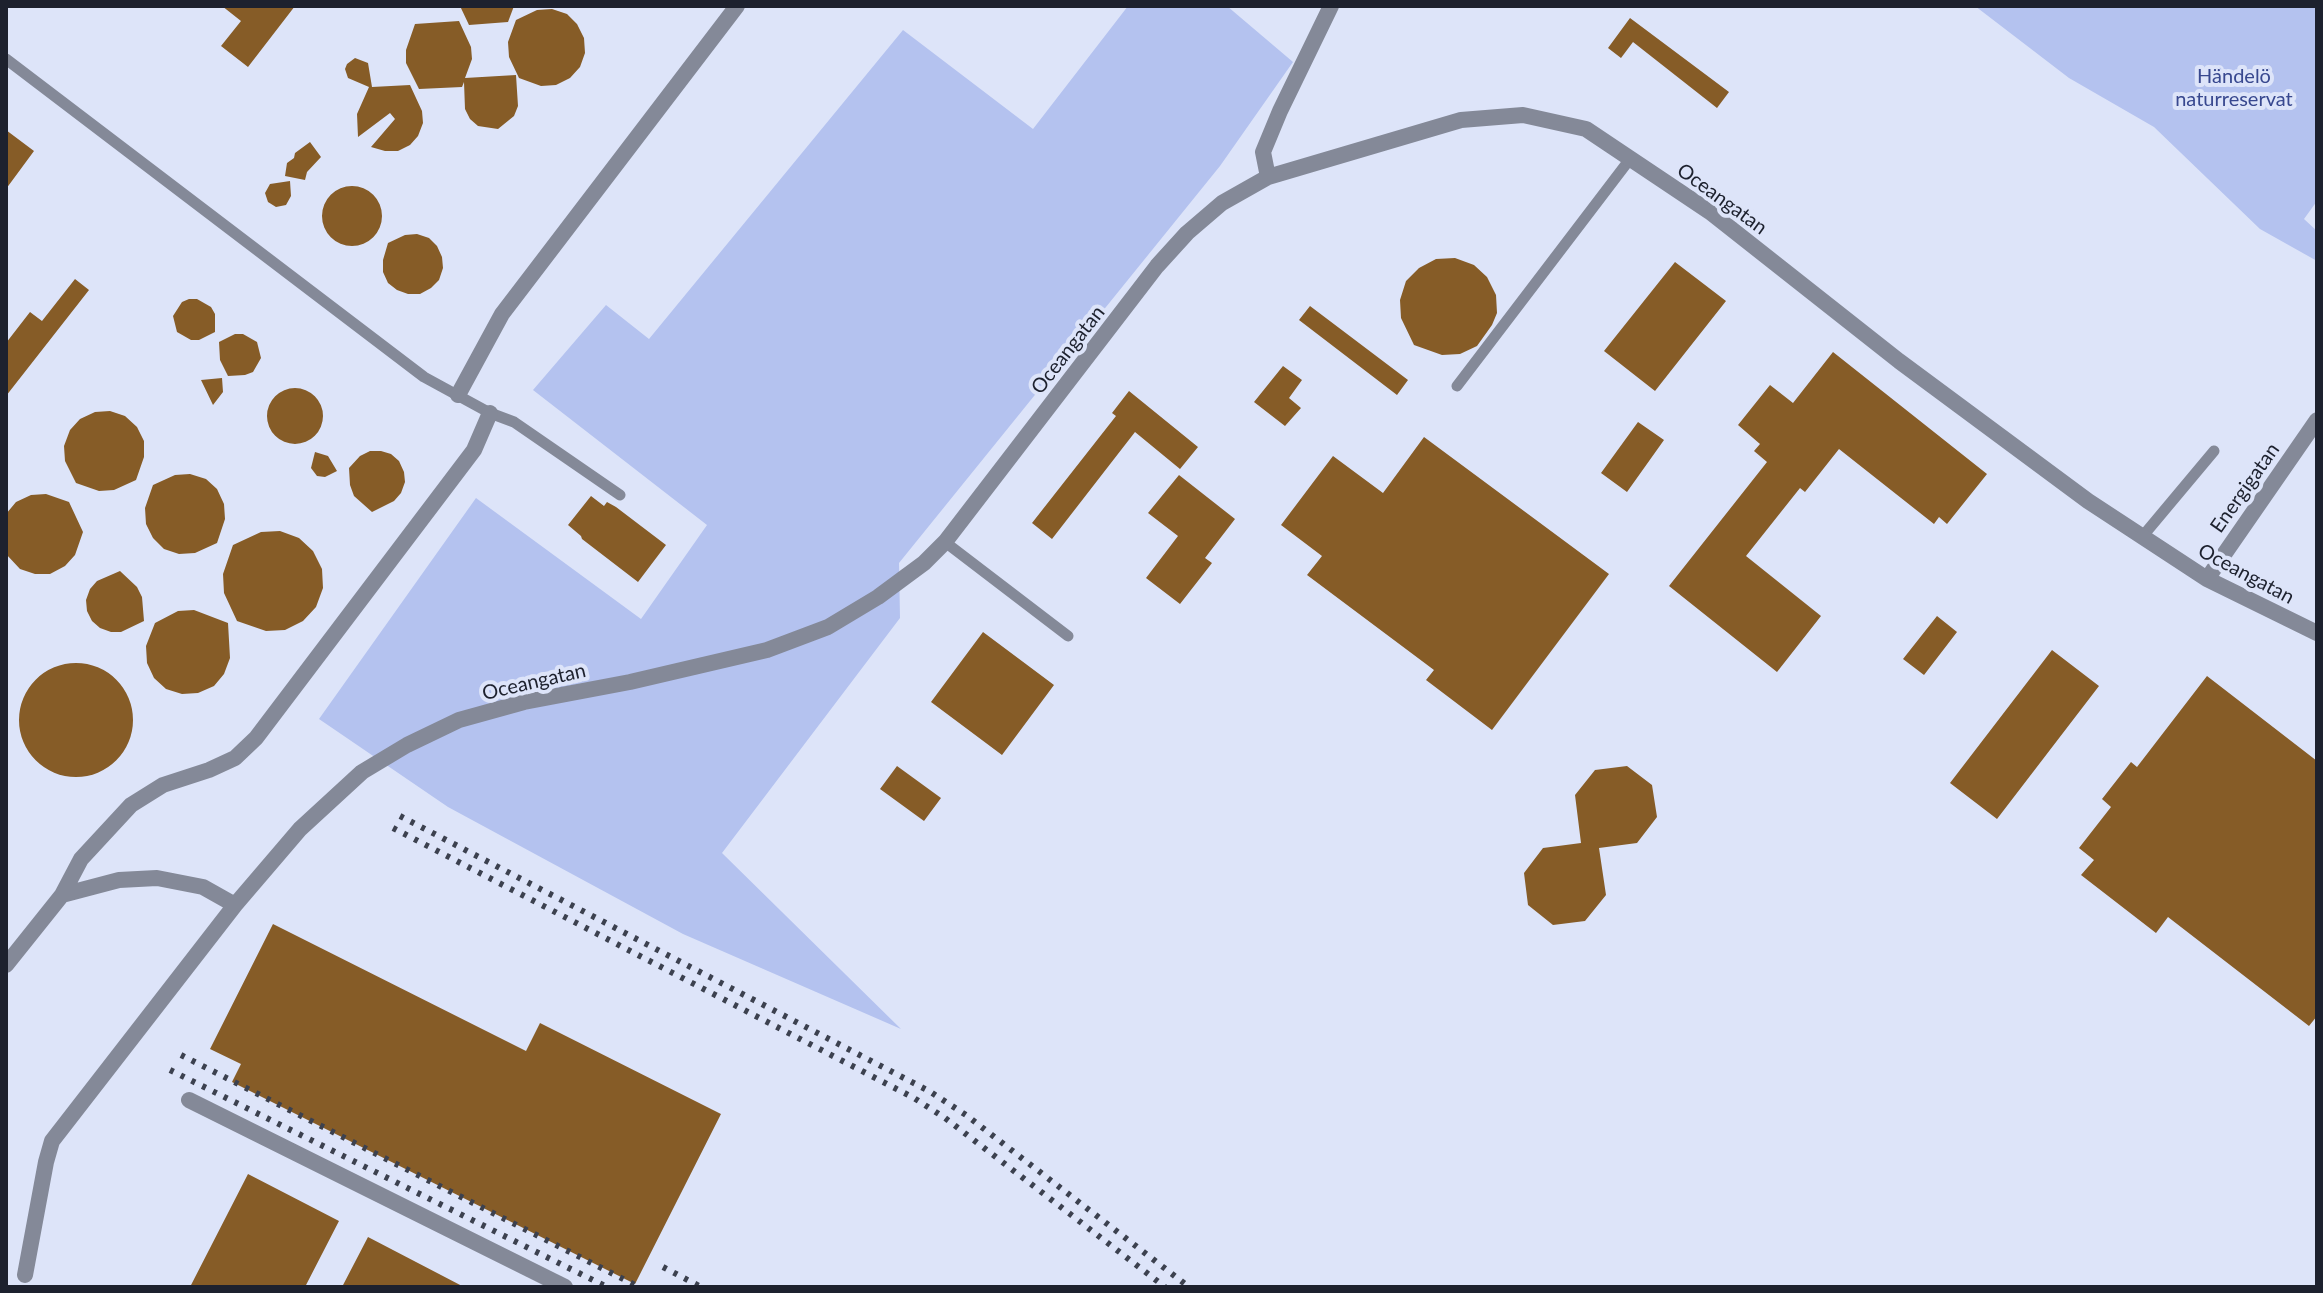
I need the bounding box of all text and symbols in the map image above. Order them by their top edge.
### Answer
park label: Händelö naturreservat [2175,65,2293,112]
street label: Oceangatan [1672,158,1772,240]
street label: Oceangatan [1026,301,1110,399]
street label: Energigatan [2205,439,2285,537]
street label: Oceangatan [2194,539,2298,609]
street label: Oceangatan [480,658,588,706]

